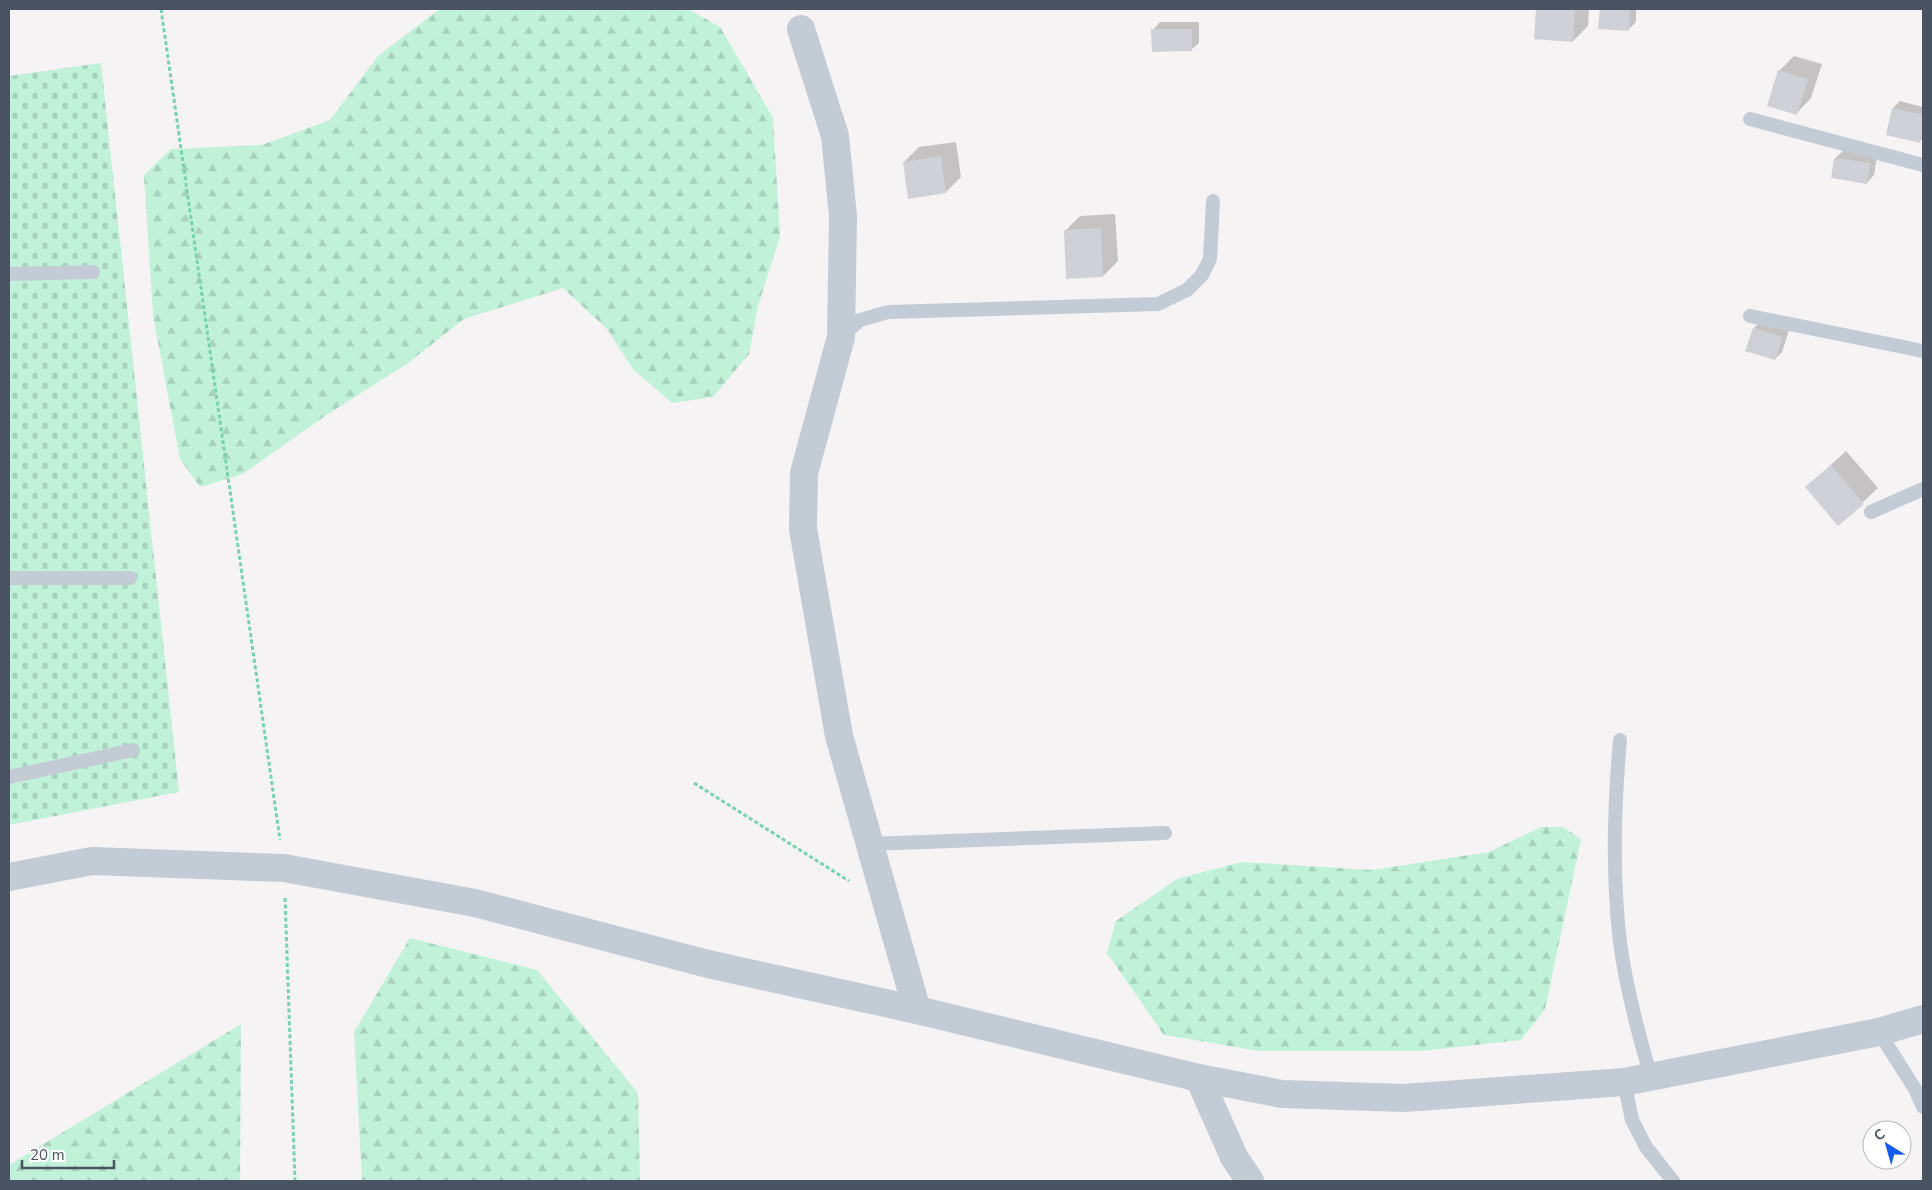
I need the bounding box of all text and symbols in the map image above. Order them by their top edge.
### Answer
north arrow [1862,1120,1912,1170]
text: С [1870,1124,1889,1145]
scale bar [22,1138,115,1170]
text: 20 m [30,1145,65,1165]

